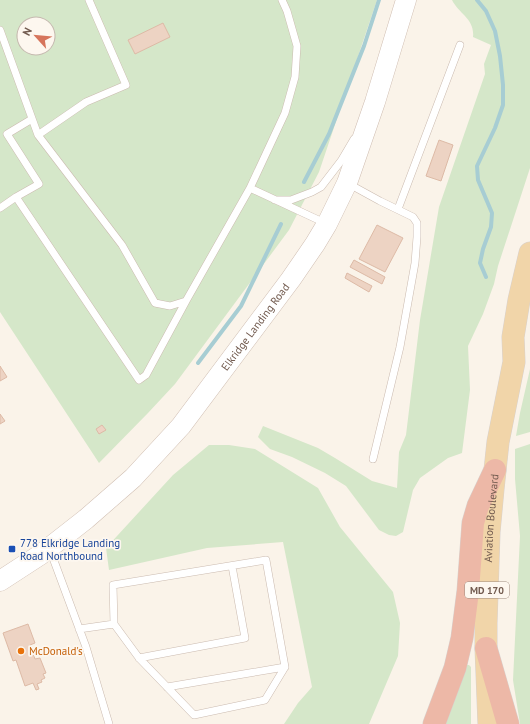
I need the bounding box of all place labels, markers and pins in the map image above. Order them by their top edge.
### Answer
place label: 778 Elkridge Landing Road Northbound [20,536,120,563]
marker: 778 Elkridge Landing Road Northbound [7,544,17,554]
place label: McDonald's [29,644,83,658]
marker: McDonald's [16,646,26,656]

